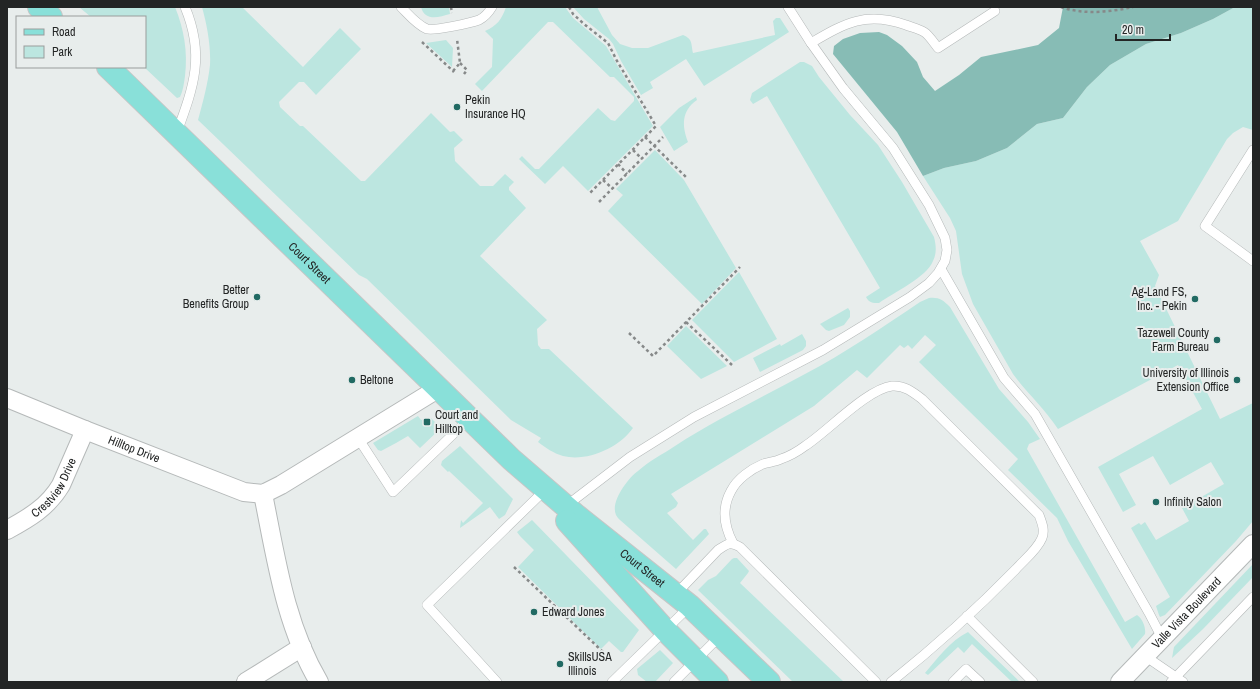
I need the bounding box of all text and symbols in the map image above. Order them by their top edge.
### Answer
legend [16,16,146,68]
scale bar [1116,16,1170,42]
text: 20 m [1122,22,1144,38]
text: Road [52,24,76,40]
text: Park [52,44,72,60]
place label: Pekin Insurance HQ [465,92,526,122]
marker: Pekin Insurance HQ [452,102,462,112]
street label: Court Street [285,239,334,287]
place label: Better Benefits Group [183,282,250,312]
place label: Ag-Land FS, Inc. - Pekin [1131,284,1187,314]
marker: Better Benefits Group [252,292,262,302]
marker: Ag-Land FS, Inc. - Pekin [1190,294,1200,304]
place label: Tazewell County Farm Bureau [1137,325,1209,355]
marker: Tazewell County Farm Bureau [1212,335,1222,345]
place label: University of Illinois Extension Office [1143,365,1229,395]
place label: Beltone [360,372,393,388]
marker: Beltone [347,375,357,385]
marker: University of Illinois Extension Office [1232,375,1242,385]
place label: Court and Hilltop [435,407,478,437]
marker: Court and Hilltop [422,417,432,427]
street label: Hilltop Drive [106,432,162,466]
street label: Crestview Drive [28,455,80,521]
place label: Infinity Salon [1164,494,1221,510]
marker: Infinity Salon [1151,497,1161,507]
street label: Court Street [617,545,668,591]
street label: Valle Vista Boulevard [1148,574,1225,652]
place label: Edward Jones [542,604,604,620]
marker: Edward Jones [529,607,539,617]
place label: SkillsUSA Illinois [568,649,612,679]
marker: SkillsUSA Illinois [555,659,565,669]

